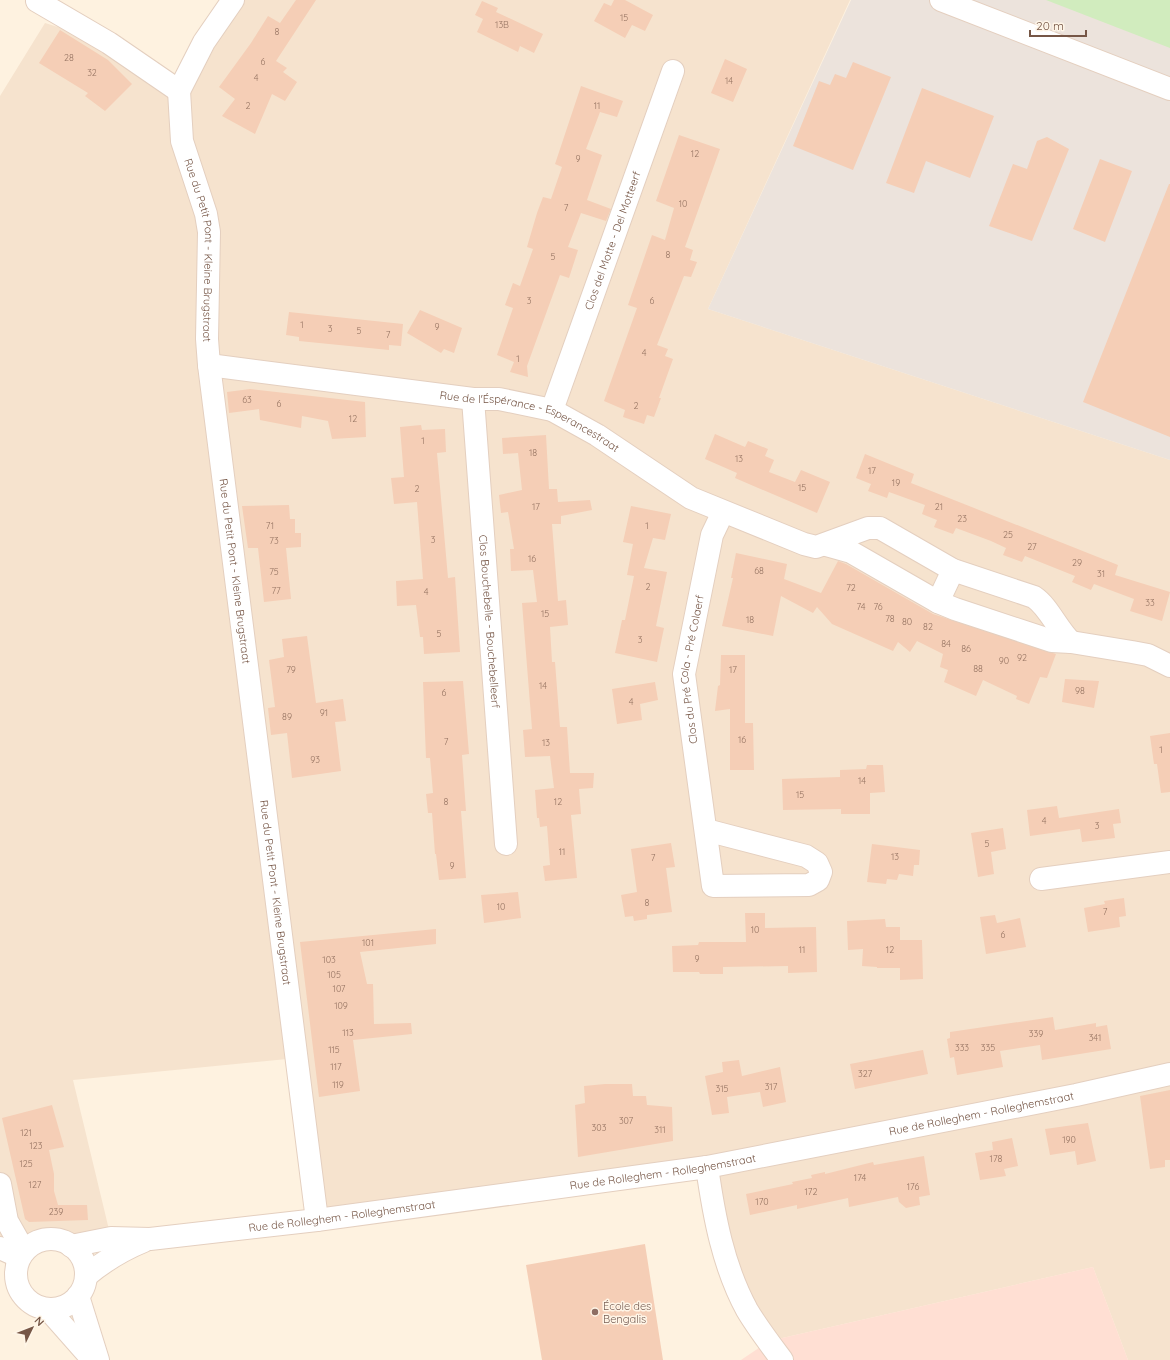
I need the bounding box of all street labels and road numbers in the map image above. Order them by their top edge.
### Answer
street label: Rue du Petit Pont - Kleine Brugstraat [181,157,216,343]
street label: Clos del Motte - Del Motteerf [581,169,644,312]
street label: Rue de l'Éspérance - Esperancestraat [439,388,622,455]
street label: Rue du Petit Pont - Kleine Brugstraat [216,478,254,665]
street label: Clos Bouchebelle - Bouchebelleerf [476,534,503,709]
street label: Clos du Pré Cola - Pré Colaerf [677,594,707,745]
street label: Rue du Petit Pont - Kleine Brugstraat [257,799,294,986]
street label: Rue de Rolleghem - Rolleghemstraat [888,1089,1075,1138]
street label: Rue de Rolleghem - Rolleghemstraat [569,1151,757,1193]
street label: Rue de Rolleghem - Rolleghemstraat [248,1197,436,1235]

